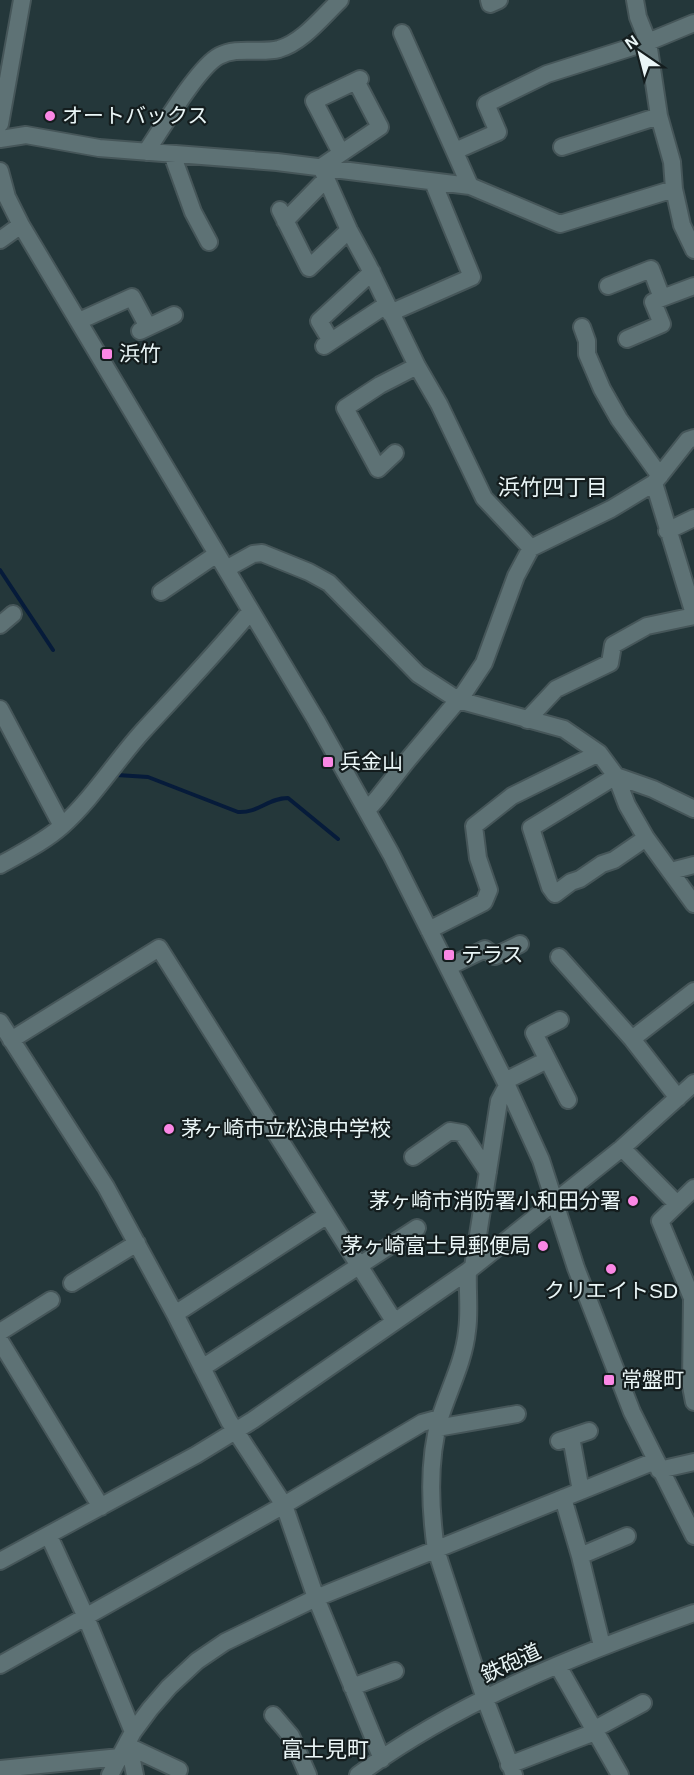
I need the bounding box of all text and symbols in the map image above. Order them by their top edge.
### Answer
north arrow [610,24,670,84]
text: N [622,32,641,52]
place label: オートバックス [62,104,208,127]
marker: オートバックス [43,109,57,123]
place label: 浜竹 [119,342,161,365]
marker: 浜竹 [100,347,114,361]
district label: 浜竹四丁目 [498,475,608,500]
place label: 兵金山 [340,750,403,773]
marker: 兵金山 [321,755,335,769]
place label: テラス [461,943,524,966]
marker: テラス [442,948,456,962]
place label: 茅ヶ崎市立松浪中学校 [181,1117,391,1140]
marker: 茅ヶ崎市立松浪中学校 [162,1122,176,1136]
place label: 茅ヶ崎市消防署小和田分署 [369,1189,621,1212]
marker: 茅ヶ崎市消防署小和田分署 [626,1194,640,1208]
place label: 茅ヶ崎富士見郵便局 [342,1234,531,1257]
marker: 茅ヶ崎富士見郵便局 [536,1239,550,1253]
marker: クリエイトSD [604,1262,618,1276]
place label: クリエイトSD [544,1279,678,1302]
place label: 常盤町 [621,1368,684,1391]
marker: 常盤町 [602,1373,616,1387]
street label: 鉄砲道 [477,1639,544,1686]
district label: 富士見町 [281,1737,369,1762]

